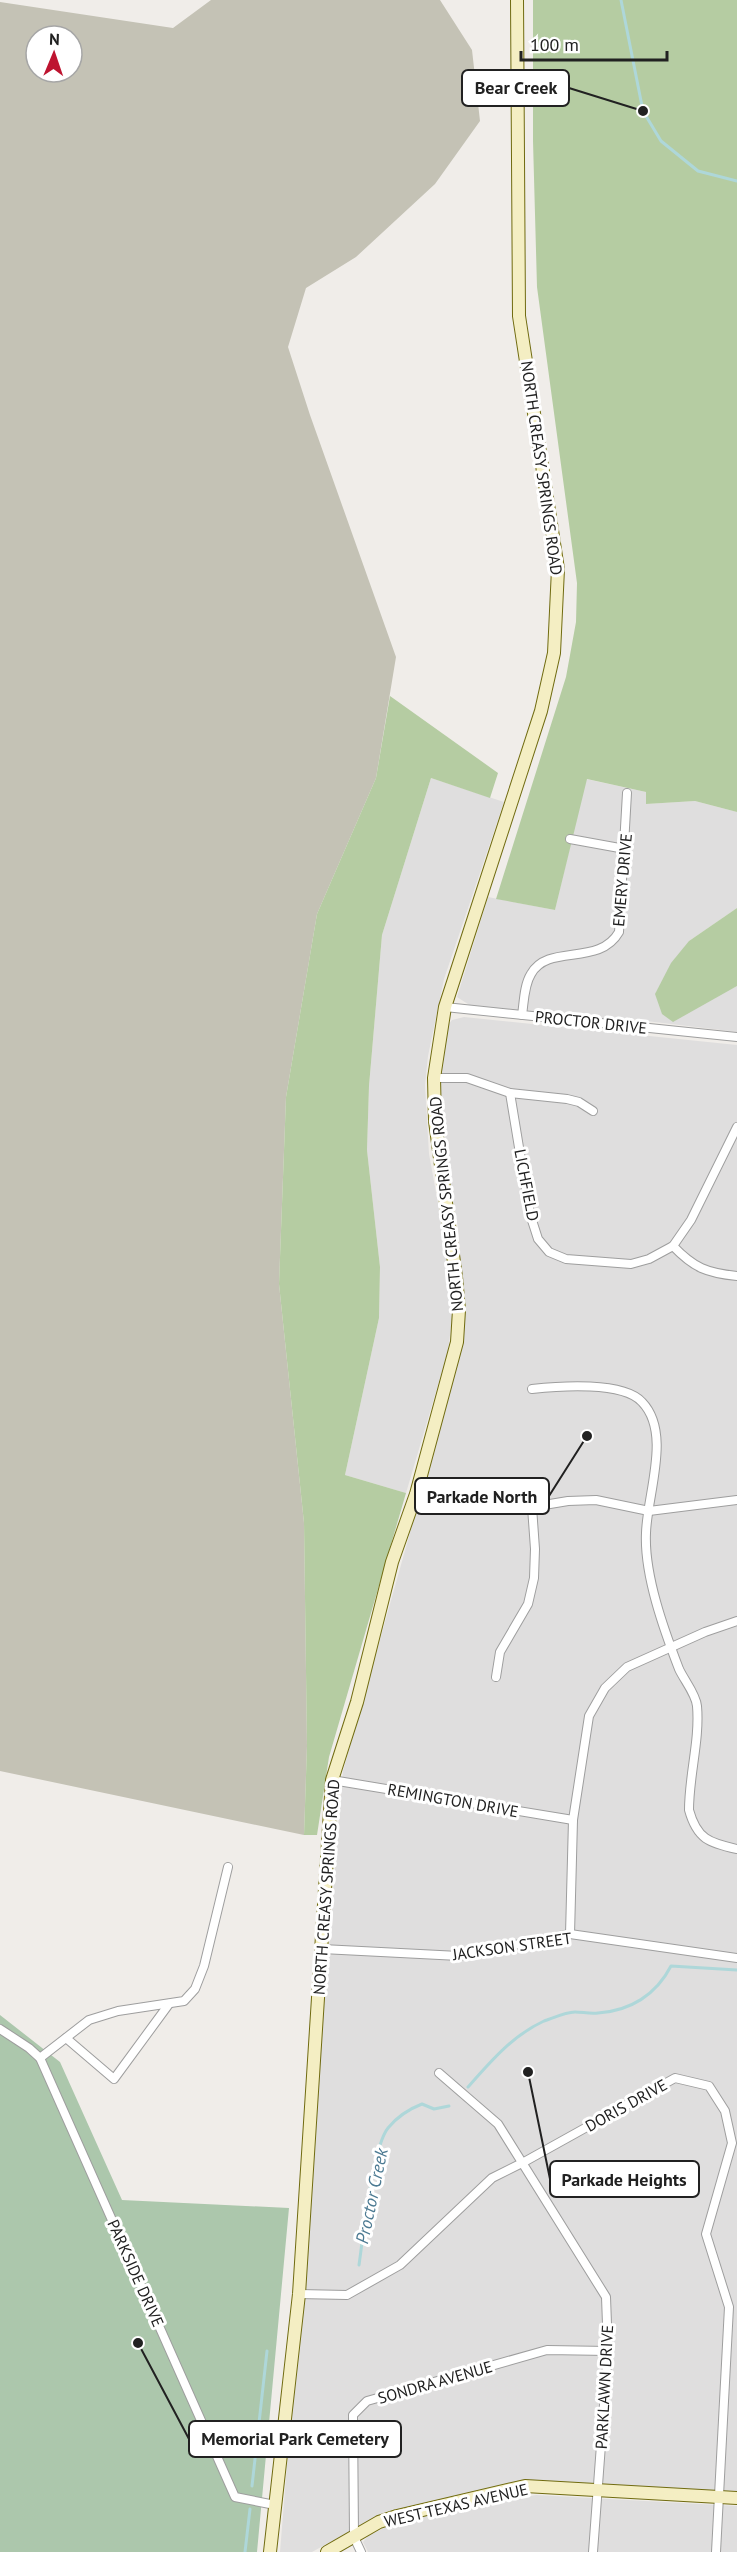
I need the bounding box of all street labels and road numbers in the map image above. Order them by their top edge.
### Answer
street label: NORTH CREASY SPRINGS ROAD [517,360,567,576]
street label: EMERY DRIVE [608,833,636,927]
street label: PROCTOR DRIVE [534,1006,648,1038]
street label: NORTH CREASY SPRINGS ROAD [425,1095,467,1313]
street label: LICHFIELD [510,1147,544,1223]
street label: NORTH CREASY SPRINGS ROAD [308,1778,344,1996]
street label: REMINGTON DRIVE [386,1779,520,1821]
street label: JACKSON STREET [450,1928,573,1964]
street label: DORIS DRIVE [582,2074,670,2136]
street label: PARKSIDE DRIVE [103,2216,169,2330]
street label: PARKLAWN DRIVE [591,2324,617,2450]
street label: SONDRA AVENUE [375,2356,495,2408]
street label: WEST TEXAS AVENUE [382,2479,530,2531]

